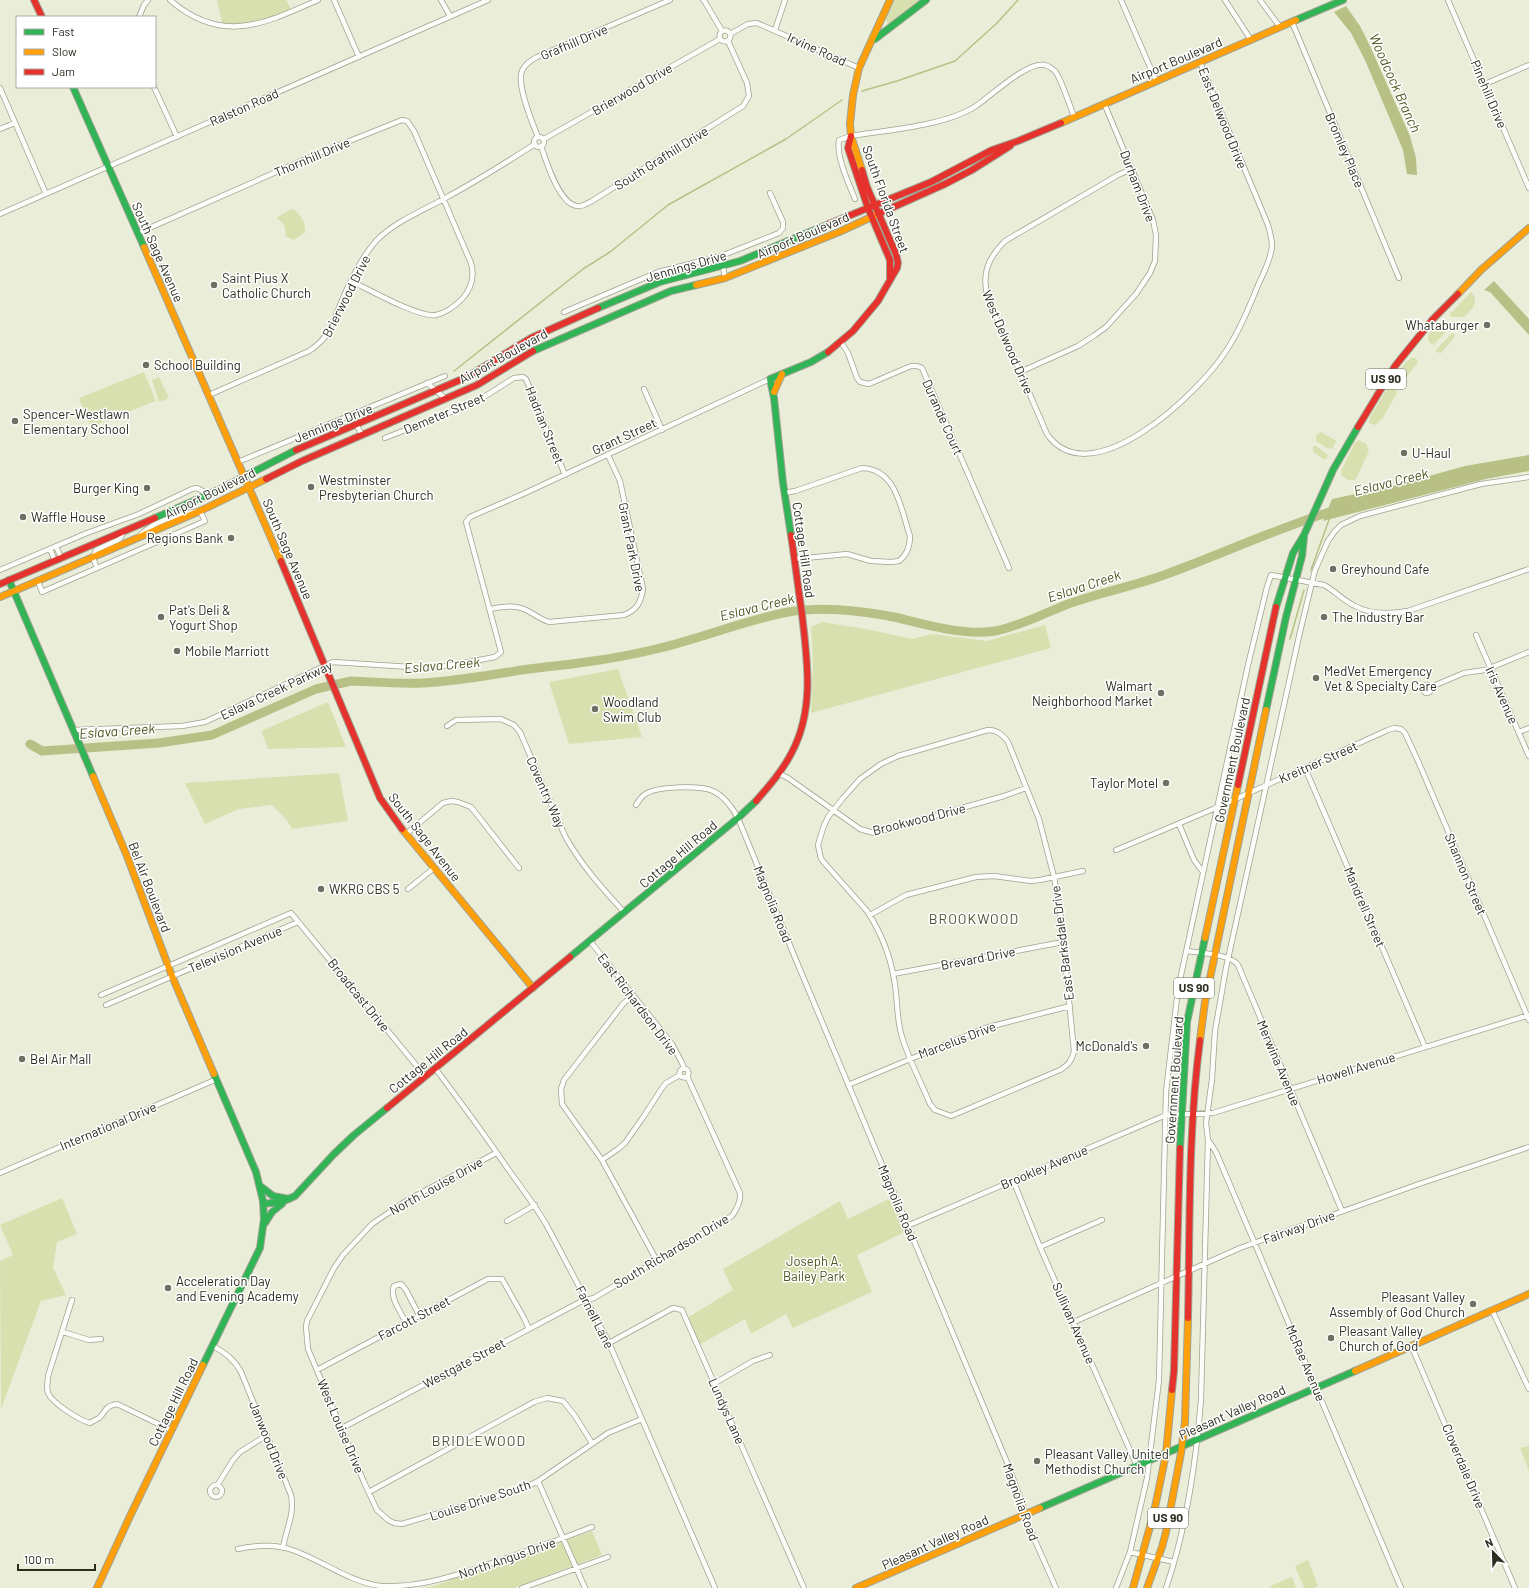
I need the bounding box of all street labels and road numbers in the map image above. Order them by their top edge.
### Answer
street label: Grafhill Drive [538,21,610,63]
street label: Irvine Road [785,29,849,69]
street label: Airport Boulevard [1127,33,1225,87]
street label: Pinehill Drive [1467,57,1511,131]
street label: Brierwood Drive [589,59,675,118]
street label: East Delwood Drive [1195,65,1251,171]
street label: Ralston Road [207,85,281,129]
street label: Bromley Place [1322,110,1368,190]
street label: South Grafhill Drive [611,123,711,193]
street label: Thornhill Drive [272,134,352,180]
street label: South Florida Street [859,143,913,255]
street label: Durham Drive [1117,148,1159,224]
street label: South Sage Avenue [129,199,187,305]
street label: Airport Boulevard [754,208,852,262]
street label: Jennings Drive [644,247,728,285]
street label: Brierwood Drive [318,252,374,340]
street label: West Delwood Drive [979,288,1037,396]
street label: Airport Boulevard [456,325,550,387]
road number: US 90 [1366,369,1406,389]
street label: Durande Court [919,377,967,457]
street label: Hadrian Street [522,384,568,466]
street label: Demeter Street [401,389,487,437]
street label: Jennings Drive [291,400,375,446]
street label: Grant Street [589,414,659,458]
street label: Airport Boulevard [162,464,258,522]
street label: South Sage Avenue [260,496,316,602]
street label: Grant Park Drive [615,501,649,593]
street label: Cottage Hill Road [789,501,819,599]
street label: Eslava Creek Parkway [217,657,335,723]
street label: Iris Avenue [1482,664,1522,726]
street label: Government Boulevard [1211,696,1253,824]
street label: Kreitner Street [1276,738,1360,786]
street label: Coventry Way [523,754,569,830]
street label: South Sage Avenue [385,790,465,885]
street label: Brookwood Drive [871,800,967,838]
street label: Cottage Hill Road [636,817,720,891]
street label: Shannon Street [1442,831,1490,917]
street label: Bel Air Boulevard [125,840,175,934]
street label: Magnolia Road [750,863,796,945]
street label: Mandrell Street [1341,864,1389,950]
street label: East Barksdale Drive [1047,885,1077,1001]
street label: Television Avenue [186,922,284,976]
street label: Brevard Drive [939,943,1017,973]
street label: East Richardson Drive [594,950,682,1058]
street label: Broadcast Drive [325,955,393,1035]
road number: US 90 [1174,978,1214,998]
street label: Government Boulevard [1162,1016,1186,1144]
street label: Marcelus Drive [916,1018,998,1062]
street label: Merwina Avenue [1254,1018,1304,1108]
street label: Cottage Hill Road [385,1023,471,1097]
street label: Howell Avenue [1315,1048,1397,1088]
street label: International Drive [57,1098,159,1154]
street label: Brookley Avenue [998,1141,1090,1193]
street label: North Louise Drive [386,1154,486,1218]
street label: Magnolia Road [875,1163,921,1243]
street label: Fairway Drive [1261,1207,1337,1247]
street label: South Richardson Drive [611,1210,731,1292]
street label: Sullivan Avenue [1049,1280,1099,1366]
street label: Farnell Lane [572,1283,618,1351]
street label: Farcott Street [375,1292,453,1344]
street label: McRae Avenue [1283,1322,1329,1404]
street label: Westgate Street [420,1334,508,1392]
street label: Cottage Hill Road [145,1355,201,1449]
street label: Lundys Lane [705,1375,749,1447]
street label: West Louise Drive [314,1377,368,1476]
street label: Pleasant Valley Road [1176,1381,1288,1443]
street label: Janwood Drive [246,1399,292,1482]
street label: Cloverdale Drive [1439,1421,1489,1511]
street label: Magnolia Road [1000,1461,1042,1543]
street label: Louise Drive South [427,1476,533,1524]
road number: US 90 [1148,1508,1188,1528]
street label: Pleasant Valley Road [879,1511,991,1573]
street label: North Angus Drive [456,1534,558,1582]

